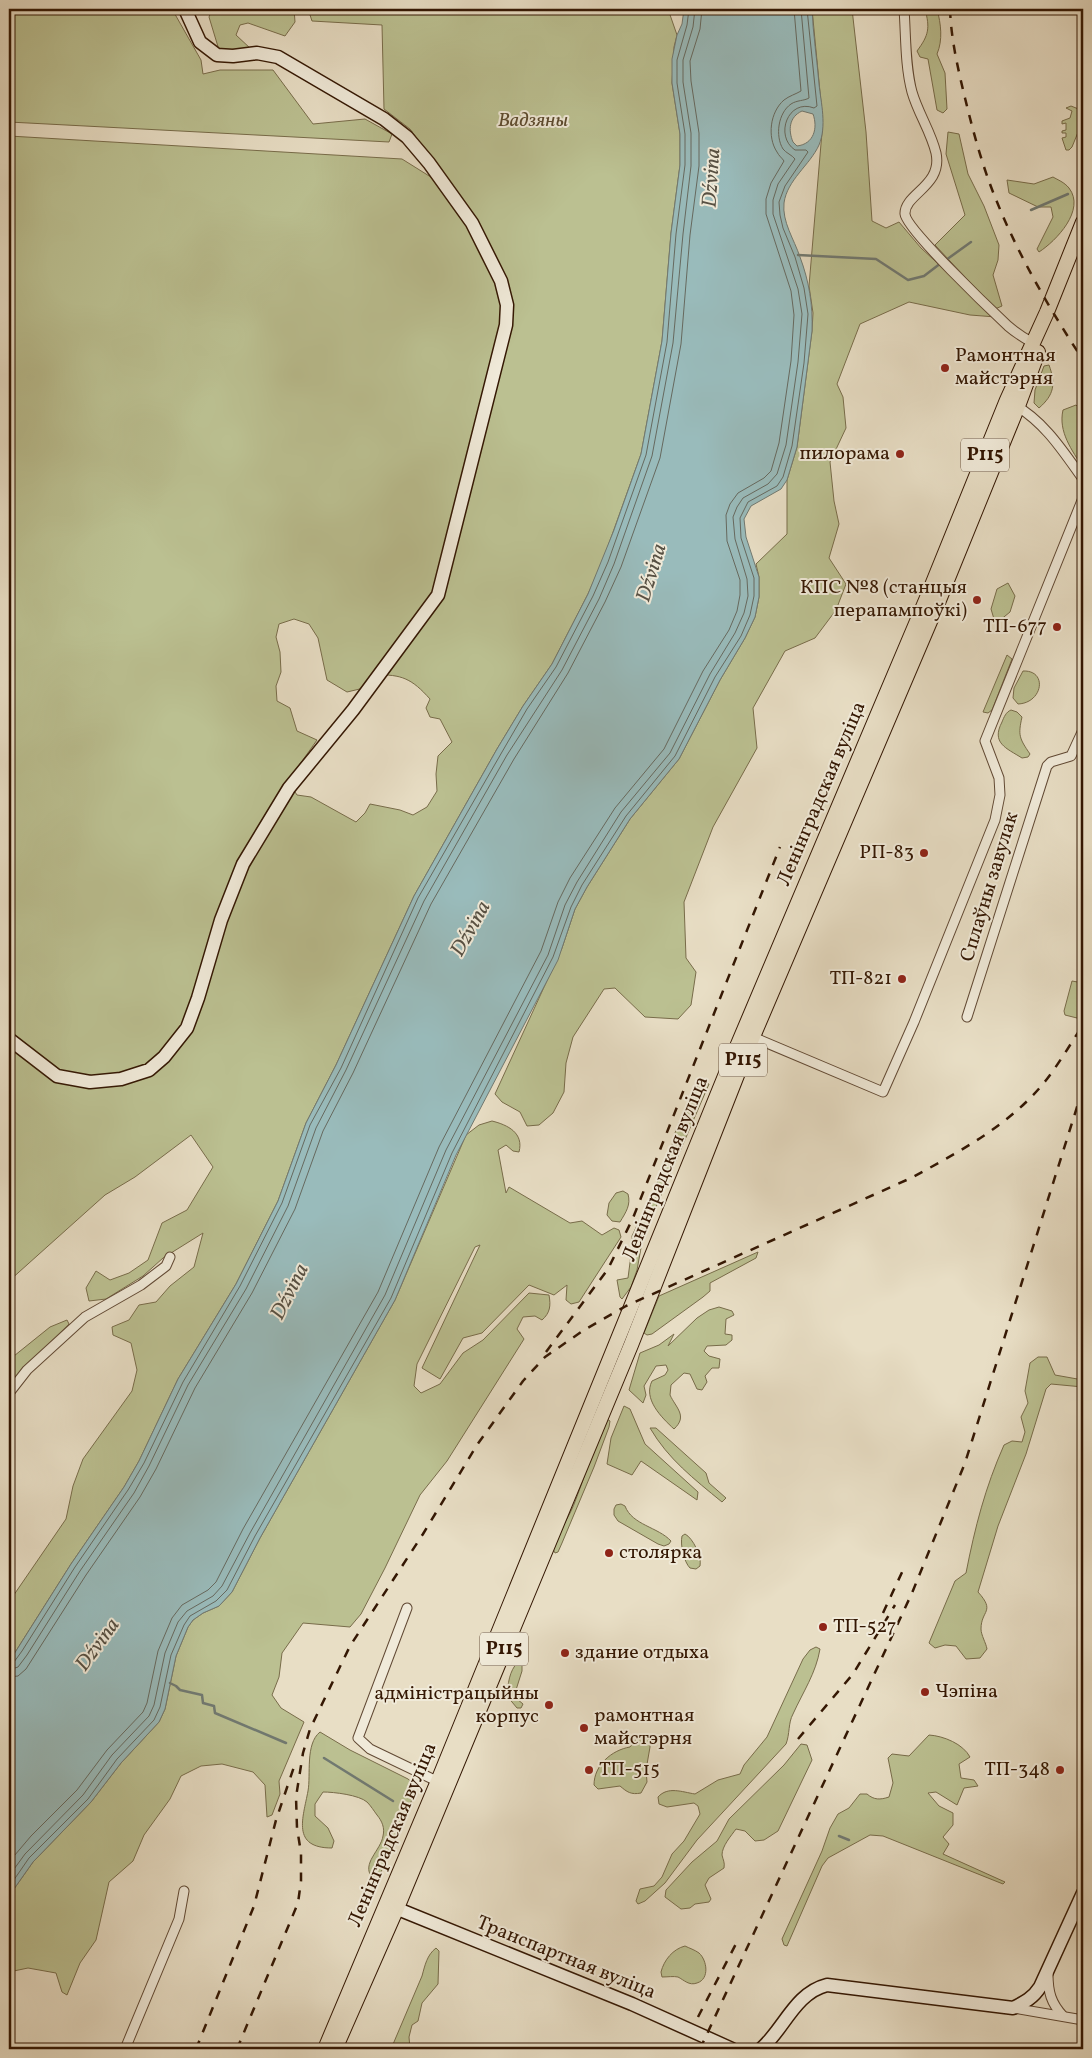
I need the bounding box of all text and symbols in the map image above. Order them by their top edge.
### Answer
park label: Вадзяны [498,107,569,135]
water label: Dźvina [695,147,729,209]
place label: Рамонтная майстэрня [955,342,1056,393]
marker: Рамонтная майстэрня [939,362,951,374]
road number: Р115 [961,438,1009,472]
place label: пилорама [800,440,890,468]
marker: пилорама [894,448,906,460]
water label: Dźvina [629,540,675,606]
place label: КПС №8 (станцыя перапампоўкі) [800,574,967,625]
marker: КПС №8 (станцыя перапампоўкі) [971,594,983,606]
place label: ТП-677 [983,613,1047,641]
marker: ТП-677 [1051,621,1063,633]
street label: Ленінградская вуліца [770,698,874,890]
street label: Сплаўны завулак [954,808,1026,965]
place label: РП-83 [859,839,914,867]
marker: РП-83 [918,847,930,859]
water label: Dźvina [444,896,498,962]
place label: ТП-821 [830,965,892,993]
marker: ТП-821 [896,973,908,985]
road number: Р115 [719,1044,767,1076]
street label: Ленінградская вуліца [616,1072,716,1266]
water label: Dźvina [264,1259,316,1325]
place label: столярка [619,1539,702,1567]
marker: столярка [603,1547,615,1559]
water label: Dźvina [69,1612,127,1678]
place label: ТП-527 [833,1613,896,1641]
marker: ТП-527 [817,1621,829,1633]
road number: Р115 [480,1632,528,1666]
place label: здание отдыха [575,1639,709,1667]
marker: здание отдыха [559,1647,571,1659]
place label: Чэпіна [935,1678,998,1706]
place label: адміністрацыйны корпус [374,1680,539,1731]
marker: Чэпіна [919,1686,931,1698]
marker: адміністрацыйны корпус [543,1699,555,1711]
place label: рамонтная майстэрня [594,1702,694,1753]
marker: рамонтная майстэрня [578,1722,590,1734]
street label: Ленінградская вуліца [341,1739,445,1931]
place label: ТП-515 [599,1756,660,1784]
place label: ТП-348 [984,1756,1050,1784]
marker: ТП-515 [583,1764,595,1776]
marker: ТП-348 [1054,1764,1066,1776]
street label: Транспартная вуліца [472,1909,660,2007]

